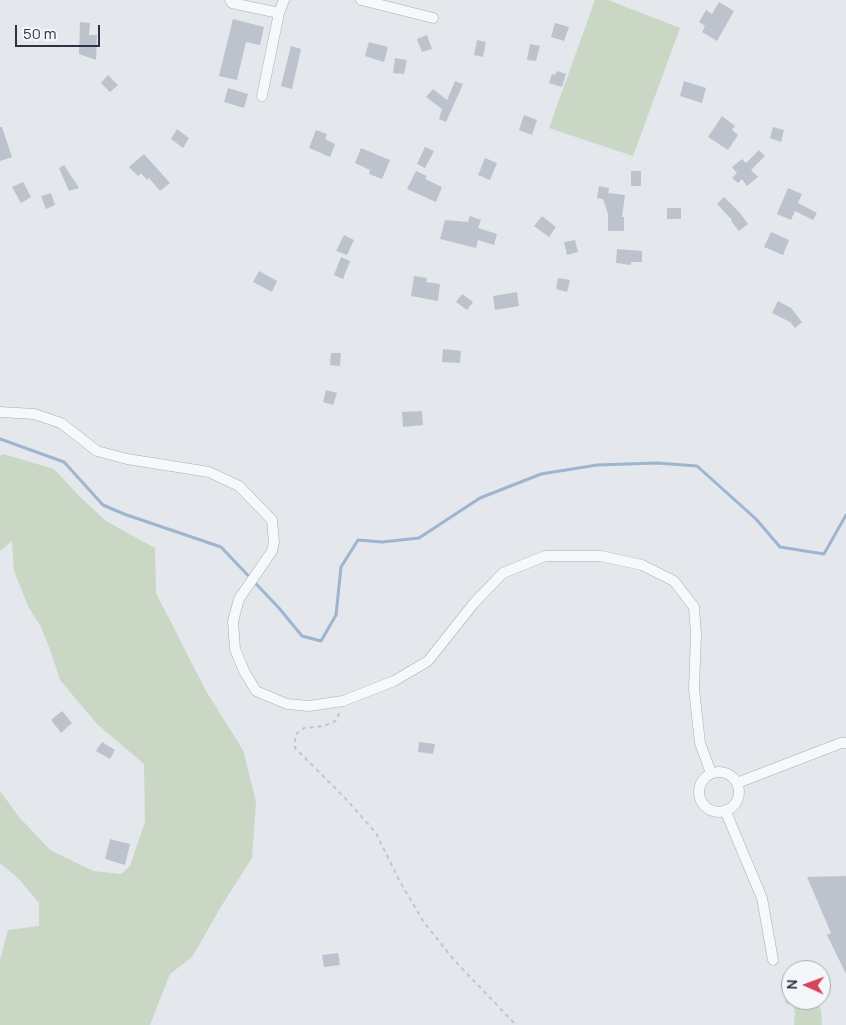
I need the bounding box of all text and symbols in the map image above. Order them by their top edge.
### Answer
scale bar [18,15,102,47]
text: 50 m [23,23,57,44]
north arrow [781,960,831,1010]
text: N [782,979,801,990]

